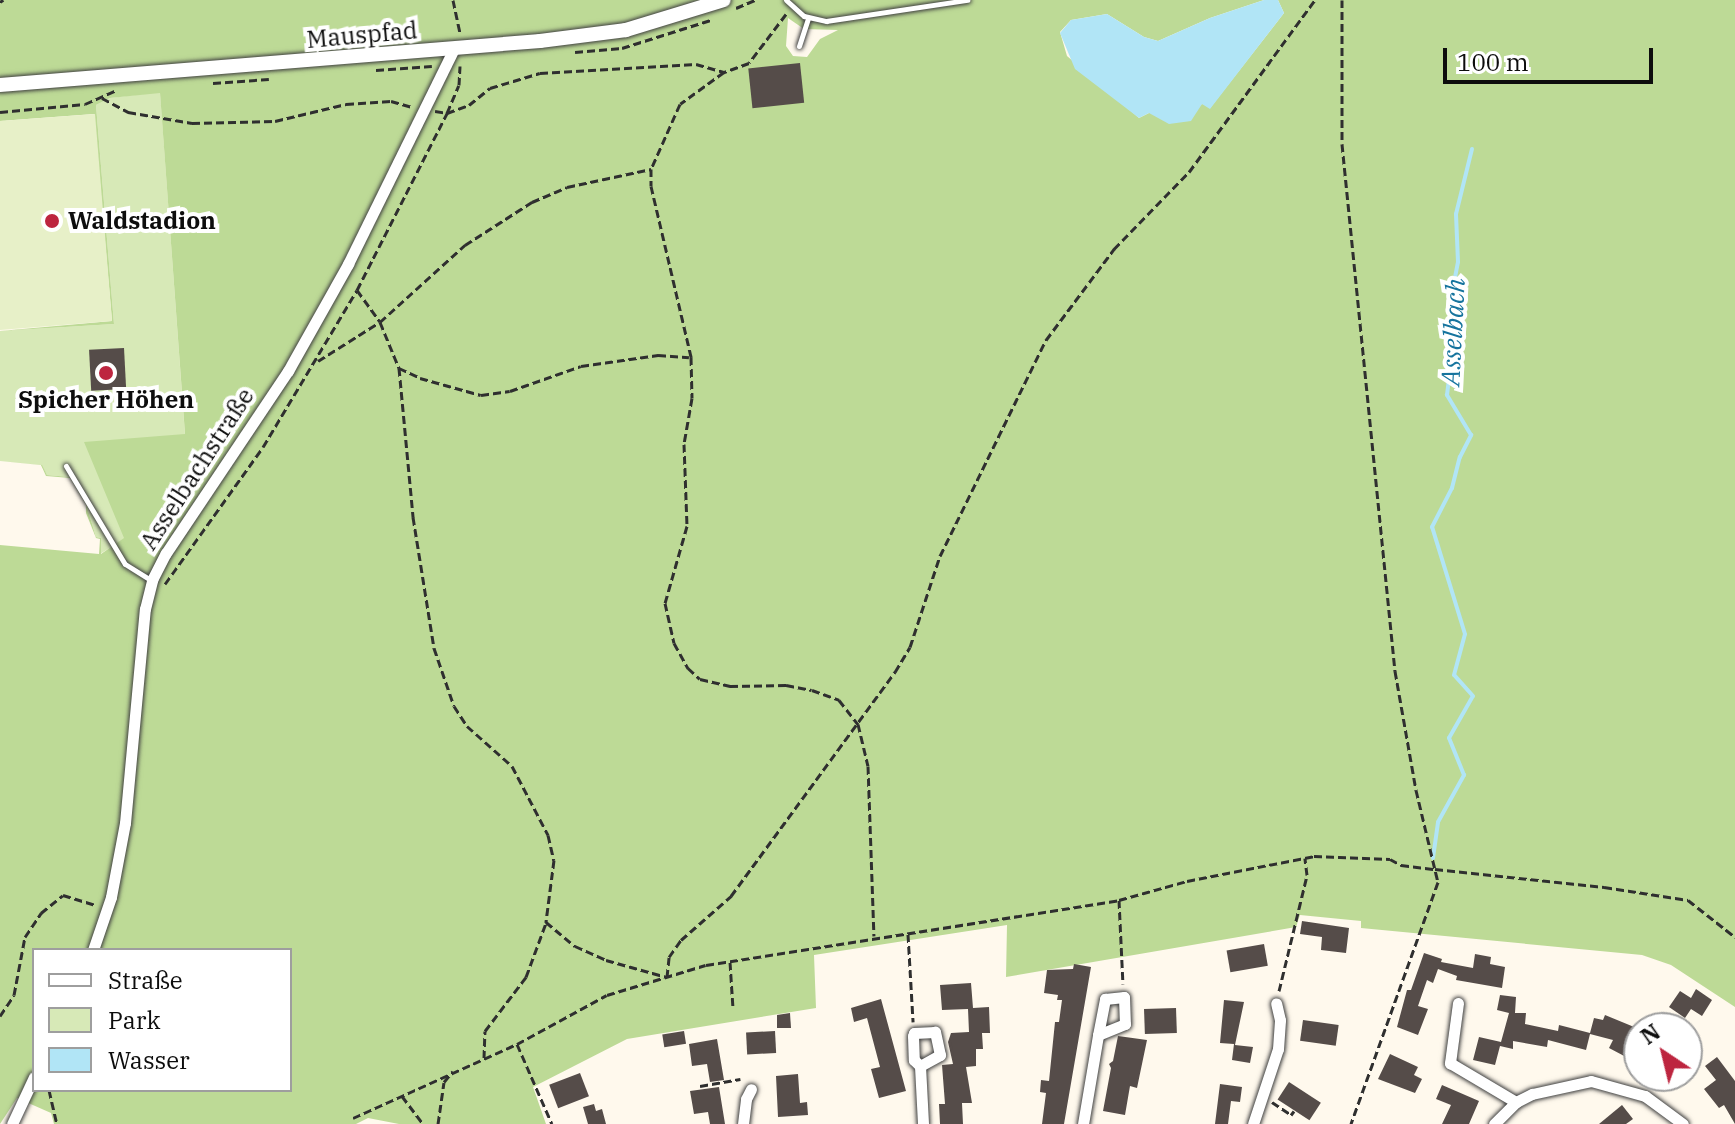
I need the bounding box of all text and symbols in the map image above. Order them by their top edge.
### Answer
street label: Mauspfad [305,16,419,54]
scale bar [1447,32,1657,82]
text: 100 m [1457,46,1529,78]
place label: Waldstadion [68,207,216,235]
marker: Waldstadion [43,212,61,230]
water label: Asselbach [1435,277,1471,387]
marker: Spicher Höhen [97,364,115,382]
street label: Asselbachstraße [134,383,260,555]
place label: Spicher Höhen [18,386,194,414]
legend [32,948,292,1092]
text: Straße [108,964,183,996]
text: Park [108,1004,160,1036]
north arrow [1623,1012,1703,1092]
text: N [1635,1017,1666,1050]
text: Wasser [108,1044,190,1076]

